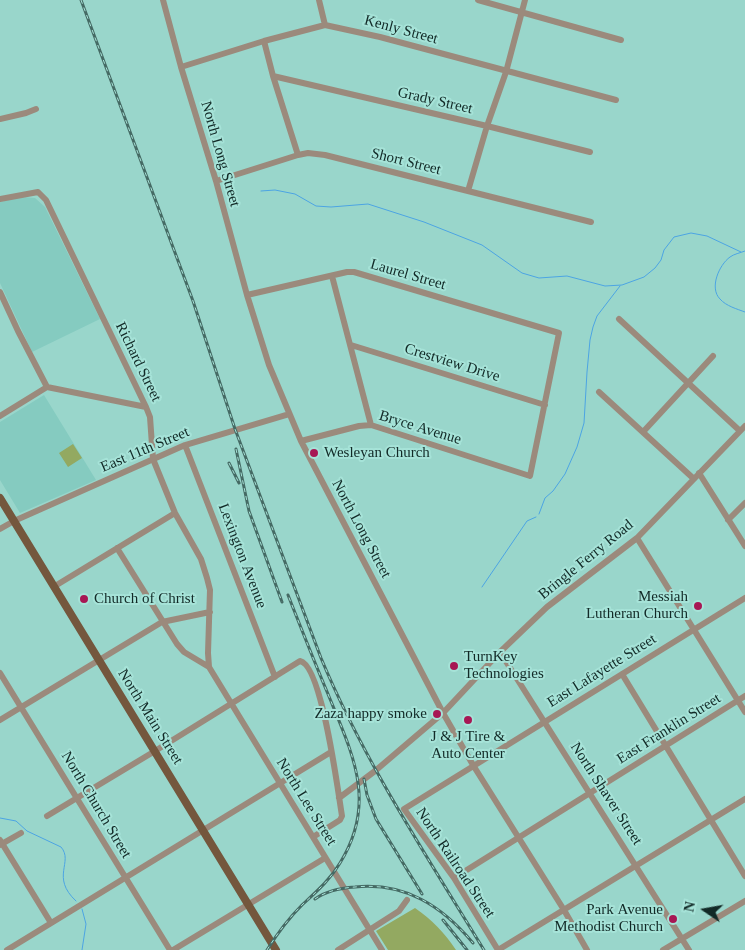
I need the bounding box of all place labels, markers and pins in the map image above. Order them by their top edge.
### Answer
place label: Wesleyan Church [324,444,430,462]
marker: Wesleyan Church [308,447,320,459]
place label: Messiah Lutheran Church [586,588,688,623]
place label: Church of Christ [94,590,195,608]
marker: Church of Christ [78,593,90,605]
marker: Messiah Lutheran Church [692,600,704,612]
place label: TurnKey Technologies [464,648,544,683]
marker: TurnKey Technologies [448,660,460,672]
place label: Zaza happy smoke [315,705,427,723]
marker: Zaza happy smoke [431,708,443,720]
marker: J & J Tire & Auto Center [462,714,474,726]
place label: J & J Tire & Auto Center [431,728,505,763]
place label: Park Avenue Methodist Church [554,901,663,936]
marker: Park Avenue Methodist Church [667,913,679,925]

